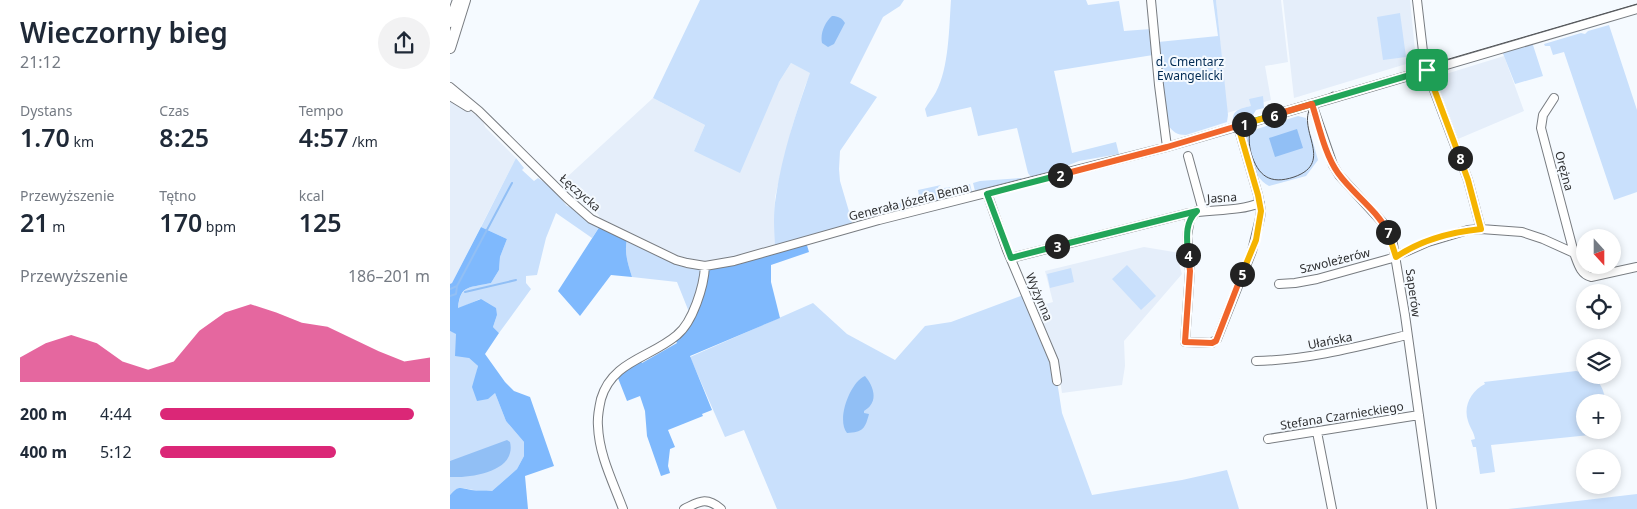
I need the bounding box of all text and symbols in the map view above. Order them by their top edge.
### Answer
text: Wieczorny bieg [20,13,228,51]
button: share [378,17,430,69]
pin [1406,49,1448,91]
text: 21:12 [20,51,61,73]
park label: d. Cmentarz Ewangelicki [1156,53,1225,84]
icon: arrive [1413,56,1441,84]
text: Dystans [20,101,72,120]
text: Czas [159,101,189,120]
text: Tempo [299,101,344,120]
pin: 6 [1262,102,1286,128]
text: 6 [1270,106,1279,125]
pin: 1 [1232,112,1256,136]
text: 1 [1240,115,1249,134]
text: 1.70 [20,120,70,154]
text: 8:25 [159,120,209,154]
text: 4:57 [299,120,348,154]
text: km [70,132,94,151]
text: /km [348,132,378,151]
pin: 8 [1448,146,1472,170]
text: 8 [1456,149,1465,168]
street label: Orężna [1551,149,1578,193]
pin: 2 [1048,162,1072,188]
text: 2 [1056,166,1065,185]
street label: Łęczycka [556,170,605,215]
street label: Generała Józefa Bema [847,178,971,225]
text: Przewyższenie [20,186,115,205]
text: Tętno [159,186,196,205]
text: kcal [299,186,324,205]
street label: Jasna [1205,188,1237,207]
text: 21 [20,205,49,239]
text: 170 [159,205,202,239]
text: 125 [299,205,342,239]
text: m [49,217,65,236]
text: bpm [202,217,236,236]
pin: 7 [1376,220,1400,244]
text: 7 [1384,223,1393,242]
north arrow [1576,229,1621,274]
map controls [1576,229,1621,494]
pin: 3 [1044,234,1070,258]
text: 3 [1053,237,1062,256]
pin: 4 [1176,242,1200,268]
street label: Szwoleżerów [1298,243,1373,278]
text: 4 [1184,246,1193,265]
pin: 5 [1230,262,1254,286]
text: Przewyższenie [20,265,128,287]
text: 186–201 m [348,265,430,287]
text: 5 [1238,265,1247,284]
street label: Saperów [1402,268,1425,319]
street label: Wyżynna [1022,270,1057,323]
button: locate [1576,284,1621,329]
street label: Ułańska [1306,328,1354,353]
button: layers [1576,339,1621,384]
button: + [1576,394,1621,439]
street label: Stefana Czarnieckiego [1279,397,1405,434]
text: 200 m [20,403,67,425]
text: 4:44 [100,403,132,425]
text: 400 m [20,441,67,463]
text: 5:12 [100,441,132,463]
button: − [1576,449,1621,494]

